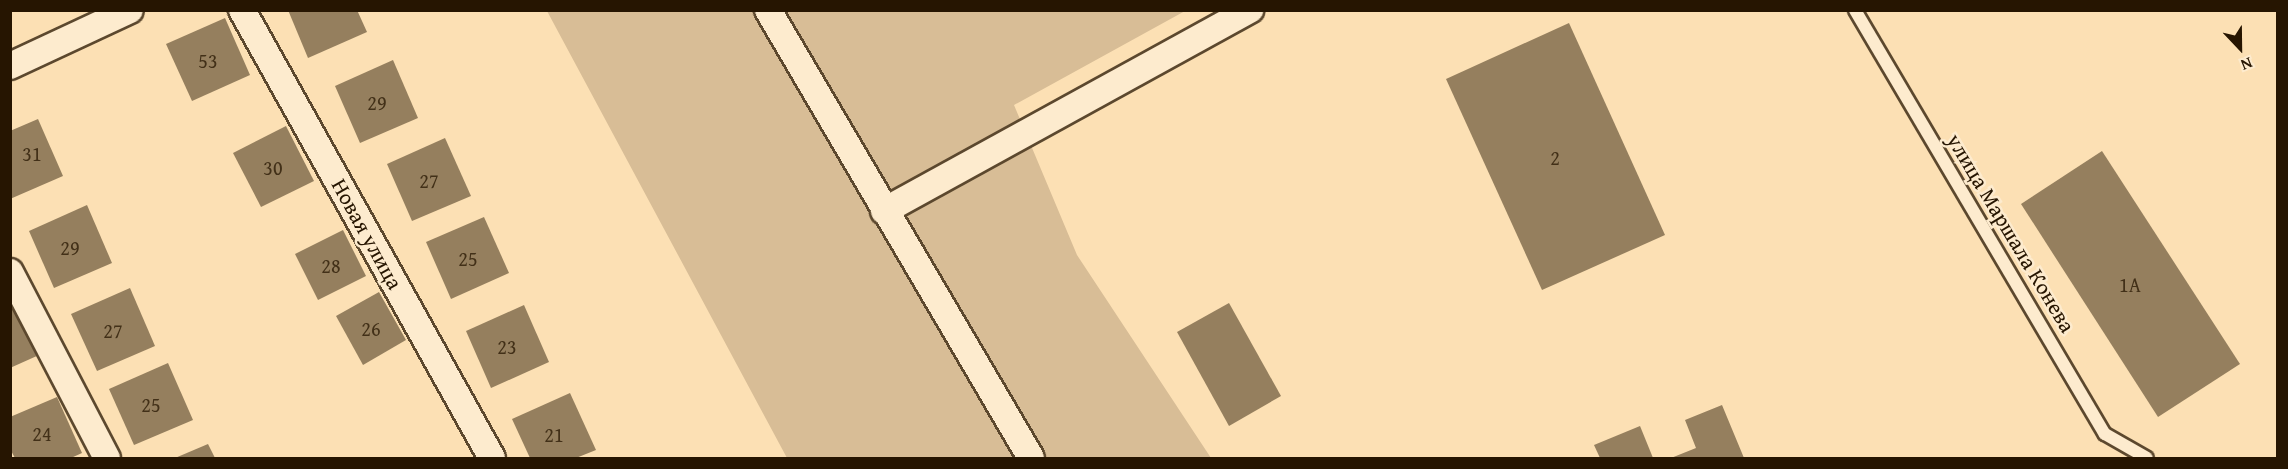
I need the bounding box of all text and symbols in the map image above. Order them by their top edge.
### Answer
north arrow [2210,18,2270,78]
house number: 53 [198,48,218,72]
text: N [2237,52,2256,78]
house number: 29 [367,90,387,114]
street label: улица Маршала Конева [1941,129,2081,337]
house number: 31 [22,141,42,165]
house number: 2 [1550,145,1560,169]
house number: 30 [263,155,283,179]
house number: 27 [419,168,439,192]
street label: Новая улица [326,174,408,294]
house number: 29 [60,235,80,259]
house number: 25 [458,246,478,270]
house number: 28 [321,253,341,277]
house number: 1А [2119,272,2141,296]
house number: 26 [361,316,381,340]
house number: 27 [103,318,123,342]
house number: 23 [497,334,517,358]
house number: 25 [141,392,161,416]
house number: 24 [32,421,52,445]
house number: 21 [544,422,564,446]

